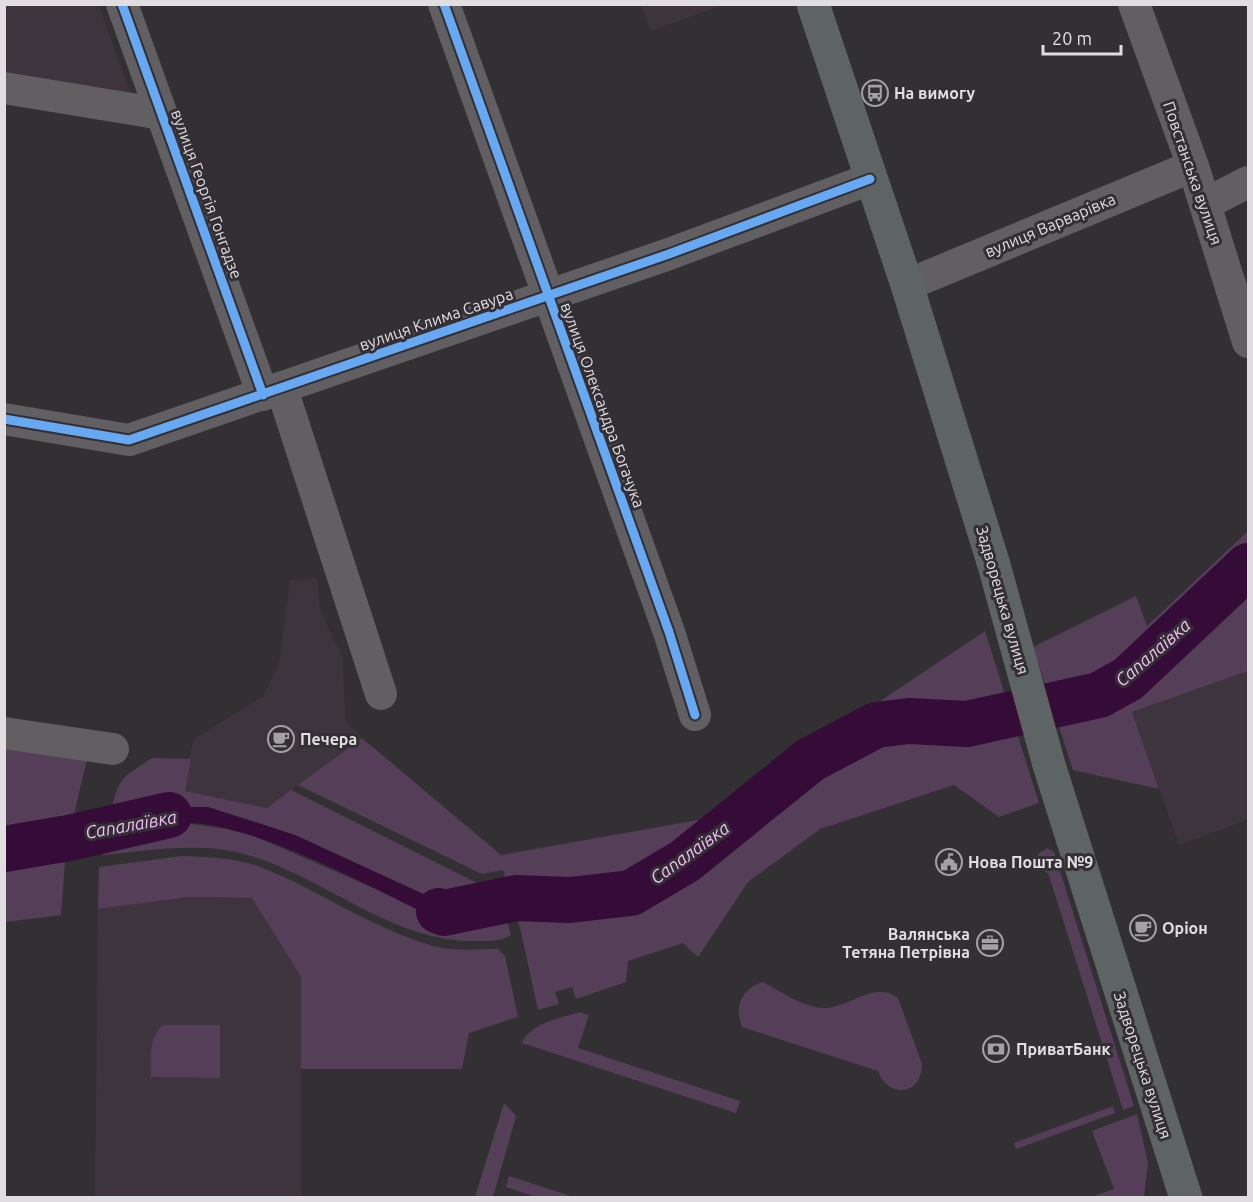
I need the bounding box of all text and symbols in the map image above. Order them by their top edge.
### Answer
scale bar [1043,18,1121,56]
text: 20 m [1052,28,1092,48]
bus stop icon: На вимогу [860,78,890,108]
place label: На вимогу [894,84,975,102]
street label: Повстанська вулиця [1160,99,1226,247]
street label: вулиця Георгія Гонгадзе [168,107,246,281]
street label: вулиця Варварівка [982,189,1118,261]
street label: вулиця Клима Савура [357,284,515,354]
street label: вулиця Олександра Богачука [557,300,649,510]
street label: Задворецька вулиця [973,524,1033,676]
water label: Сапалаївка [1111,614,1194,690]
cafe icon: Печера [266,724,296,754]
place label: Печера [300,730,357,748]
water label: Сапалаївка [84,806,178,842]
water label: Сапалаївка [646,817,733,887]
public building icon: Нова Пошта №9 [934,847,964,877]
place label: Нова Пошта №9 [968,853,1093,871]
cafe icon: Оріон [1128,913,1158,943]
place label: Оріон [1162,919,1208,937]
place label: Валянська Тетяна Петрівна [842,925,970,961]
office icon: Валянська Тетяна Петрівна [975,928,1005,958]
street label: Задворецька вулиця [1111,989,1175,1141]
bank icon: ПриватБанк [981,1034,1011,1064]
place label: ПриватБанк [1016,1040,1111,1058]

